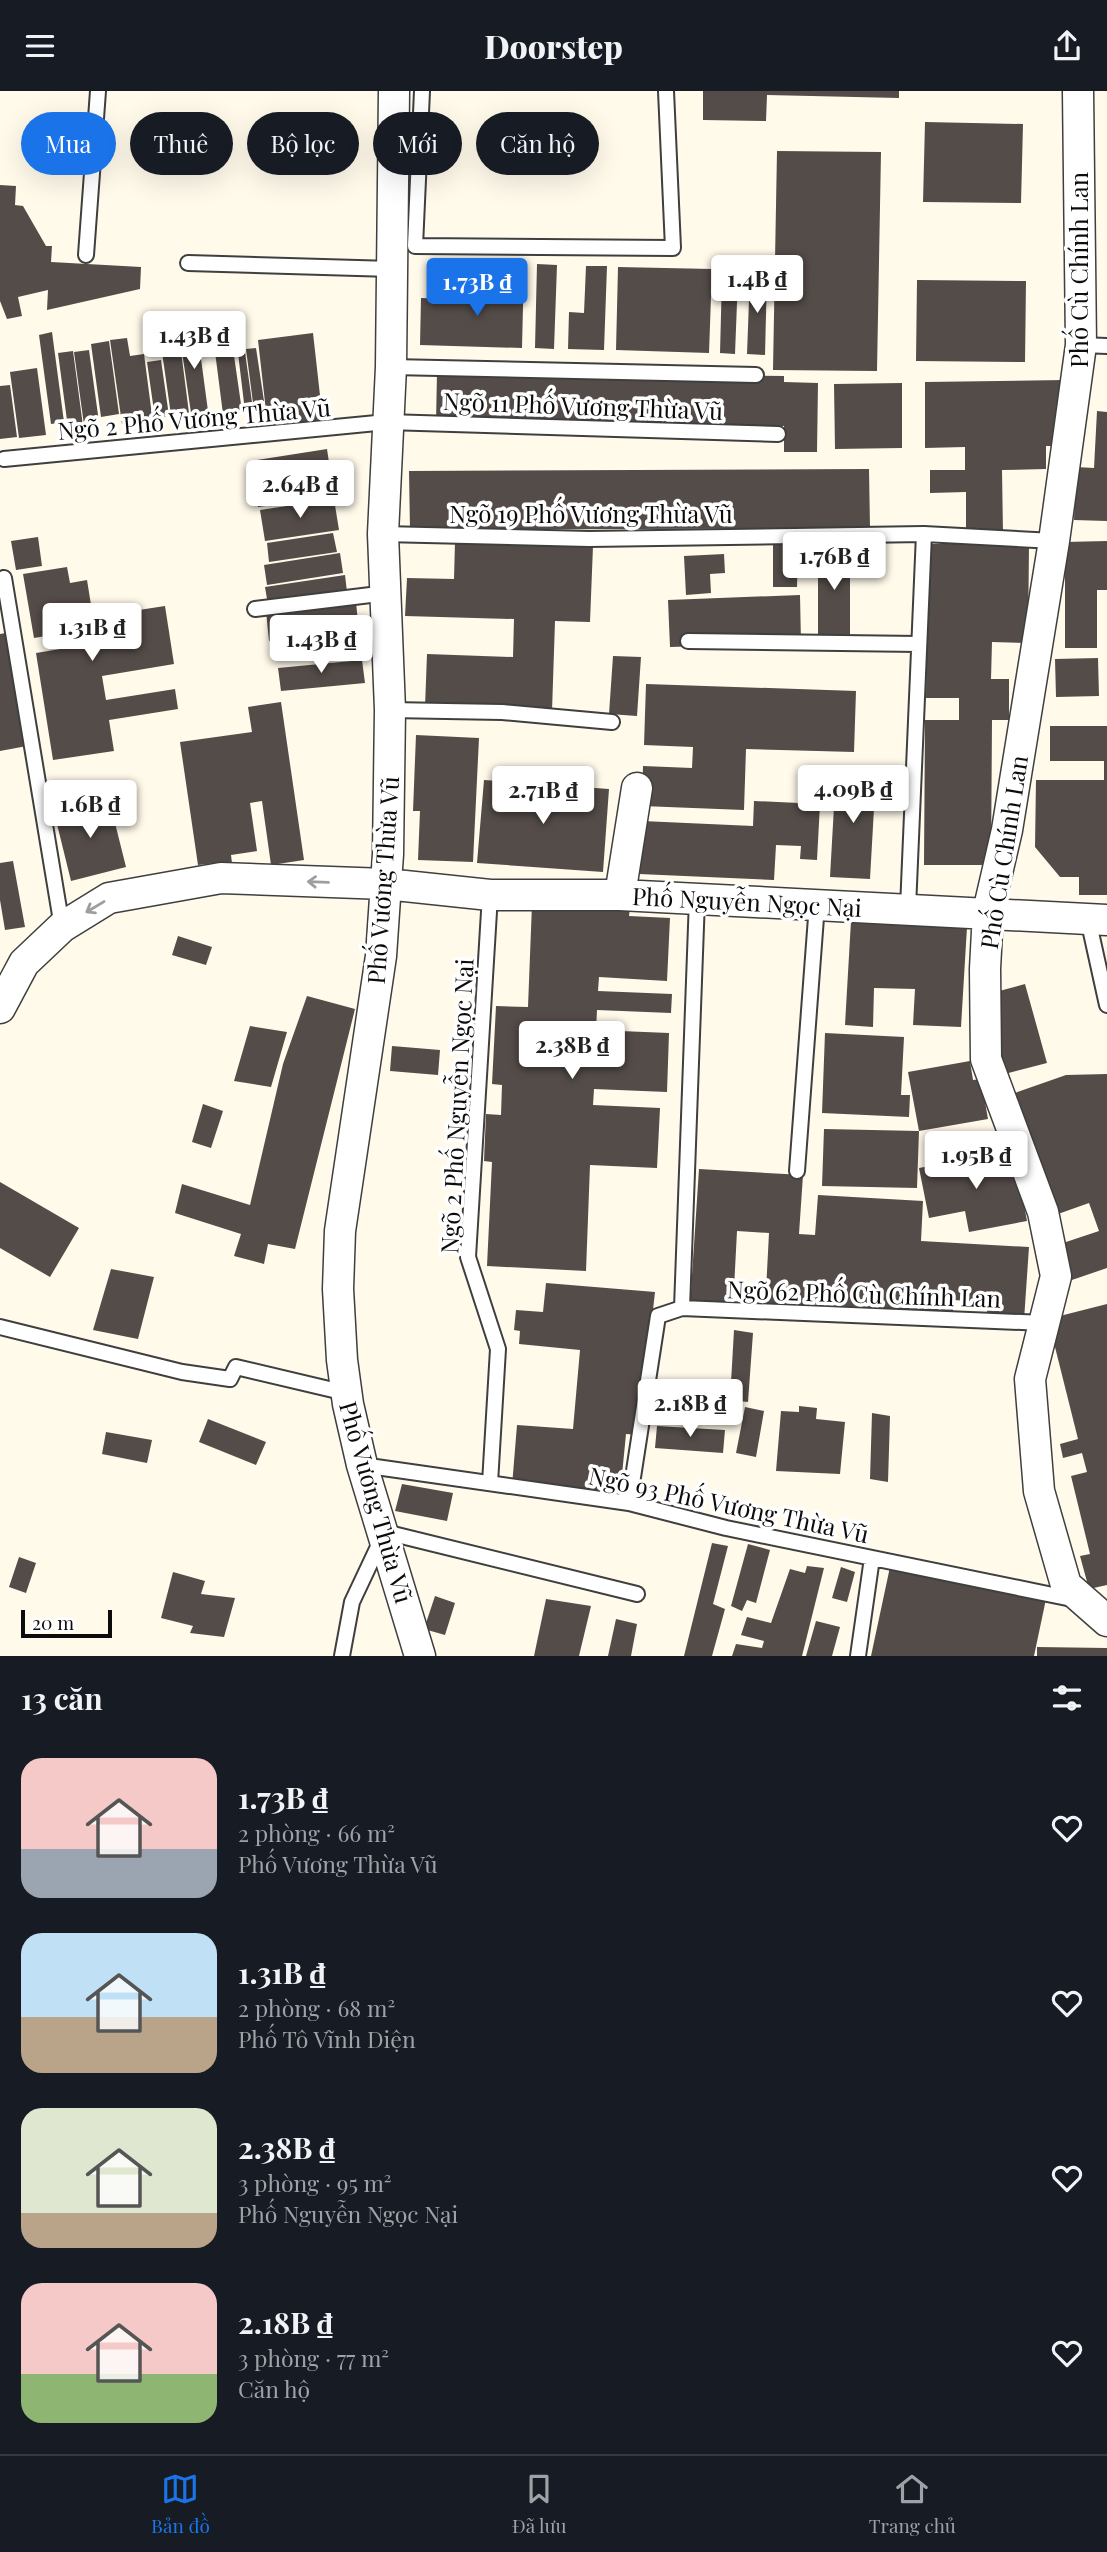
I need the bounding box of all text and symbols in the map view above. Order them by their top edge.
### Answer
text: Doorstep [484,24,623,67]
icon: menu [21,27,59,65]
icon: share [1048,27,1086,65]
chip: Mua [21,112,116,175]
chip: Thuê [130,112,233,175]
chip: Bộ lọc [247,112,359,175]
chip: Mới [373,112,462,175]
chip: Căn hộ [476,112,599,175]
street label: Phố Cù Chính Lan [1061,172,1094,368]
pin: 1.4B ₫ [700,255,814,315]
pin: 1.73B ₫ [412,259,542,318]
text: 1.4B ₫ [727,262,787,293]
text: 1.73B ₫ [443,265,511,296]
pin: 1.43B ₫ [129,311,259,371]
text: 1.43B ₫ [159,318,229,349]
street label: Ngõ 11 Phố Vương Thừa Vũ [442,383,724,426]
street label: Ngõ 2 Phố Vương Thừa Vũ [56,389,332,446]
pin: 2.64B ₫ [235,461,365,520]
text: 2.64B ₫ [262,467,338,498]
street label: Ngõ 19 Phố Vương Thừa Vũ [449,496,733,529]
pin: 1.76B ₫ [769,533,899,592]
text: 1.76B ₫ [799,539,869,570]
pin: 1.31B ₫ [27,603,157,663]
text: 1.31B ₫ [59,610,125,641]
pin: 1.43B ₫ [256,615,386,675]
text: 1.43B ₫ [286,622,356,653]
street label: Phố Cù Chính Lan [971,753,1034,951]
pin: 4.09B ₫ [788,765,918,825]
pin: 2.71B ₫ [478,767,608,826]
text: 4.09B ₫ [814,772,892,803]
text: 2.71B ₫ [508,773,578,804]
street label: Phố Vương Thừa Vũ [358,775,405,985]
pin: 1.6B ₫ [33,781,147,840]
text: 1.6B ₫ [60,787,120,818]
one-way arrow [307,875,330,888]
street label: Phố Nguyễn Ngọc Nại [631,878,863,923]
one-way arrow [85,900,105,914]
street label: Ngõ 2 Phố Nguyễn Ngọc Nại [431,958,480,1254]
pin: 2.38B ₫ [507,1021,637,1081]
text: 2.38B ₫ [535,1028,609,1059]
pin: 1.95B ₫ [911,1131,1041,1191]
text: 1.95B ₫ [941,1138,1011,1169]
street label: Ngõ 62 Phố Cù Chính Lan [727,1271,1001,1314]
pin: 2.18B ₫ [625,1379,755,1439]
text: 2.18B ₫ [654,1386,726,1417]
street label: Phố Vương Thừa Vũ [333,1397,422,1607]
street label: Ngõ 93 Phố Vương Thừa Vũ [586,1458,872,1549]
scale bar [21,1607,112,1639]
text: 20 m [32,1609,74,1635]
text: 13 căn [21,1678,103,1718]
icon: filters [1048,1679,1086,1717]
text: 1.73B ₫ [238,1777,328,1817]
icon: home [77,1786,161,1870]
icon: heart [1048,1809,1086,1847]
text: 2 phòng · 66 m² [238,1817,395,1848]
text: Phố Vương Thừa Vũ [238,1848,438,1879]
text: 1.31B ₫ [238,1952,325,1992]
icon: home [77,1961,161,2045]
icon: heart [1048,1984,1086,2022]
text: 2 phòng · 68 m² [238,1992,395,2023]
text: Phố Tô Vĩnh Diện [238,2023,416,2054]
text: 2.38B ₫ [238,2127,335,2167]
icon: home [77,2136,161,2220]
icon: heart [1048,2159,1086,2197]
text: 3 phòng · 95 m² [238,2167,392,2198]
text: Phố Nguyễn Ngọc Nại [238,2198,458,2229]
text: 2.18B ₫ [238,2302,333,2342]
icon: home [77,2311,161,2395]
icon: heart [1048,2334,1086,2372]
text: 3 phòng · 77 m² [238,2342,389,2373]
text: Căn hộ [238,2373,310,2404]
tab: Bản đồ [151,2470,210,2538]
tab: Đã lưu [512,2470,567,2538]
tab: Trang chủ [869,2470,956,2538]

